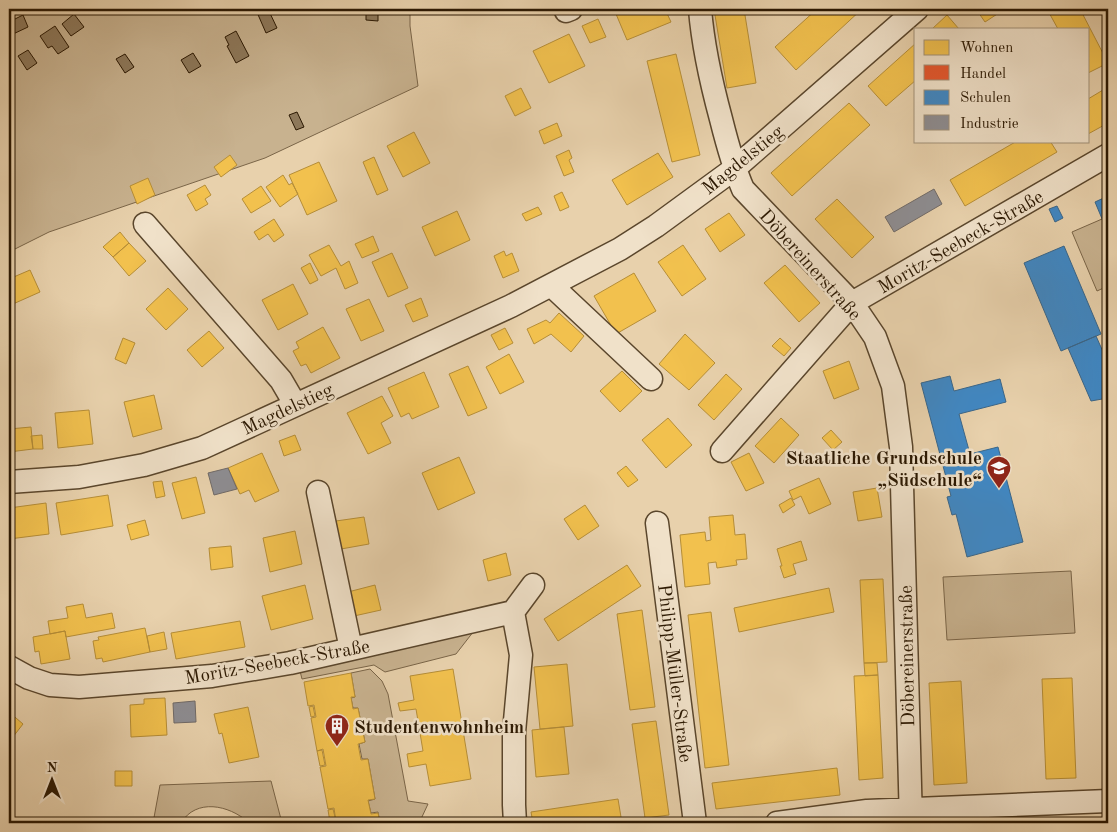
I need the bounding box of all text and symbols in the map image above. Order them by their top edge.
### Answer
legend [914,28,1090,142]
text: Wohnen [960,41,1013,56]
text: Handel [960,67,1006,82]
text: Schulen [960,91,1011,106]
text: Industrie [960,117,1019,132]
street label: Magdelstieg [699,122,788,199]
street label: Moritz-Seebeck-Straße [875,188,1047,298]
street label: Döbereinerstraße [755,207,864,325]
street label: Magdelstieg [239,381,337,440]
place label: Staatliche Grundschule „Südschule“ [786,450,982,491]
school or university icon: Staatliche Grundschule „Südschule“ [986,455,1012,489]
street label: Philipp-Müller-Straße [653,583,694,764]
street label: Döbereinerstraße [898,585,919,727]
street label: Moritz-Seebeck-Straße [183,638,371,689]
building icon: Studentenwohnheim [324,713,350,747]
place label: Studentenwohnheim [354,719,524,738]
north arrow [28,754,78,804]
text: N [47,761,58,775]

